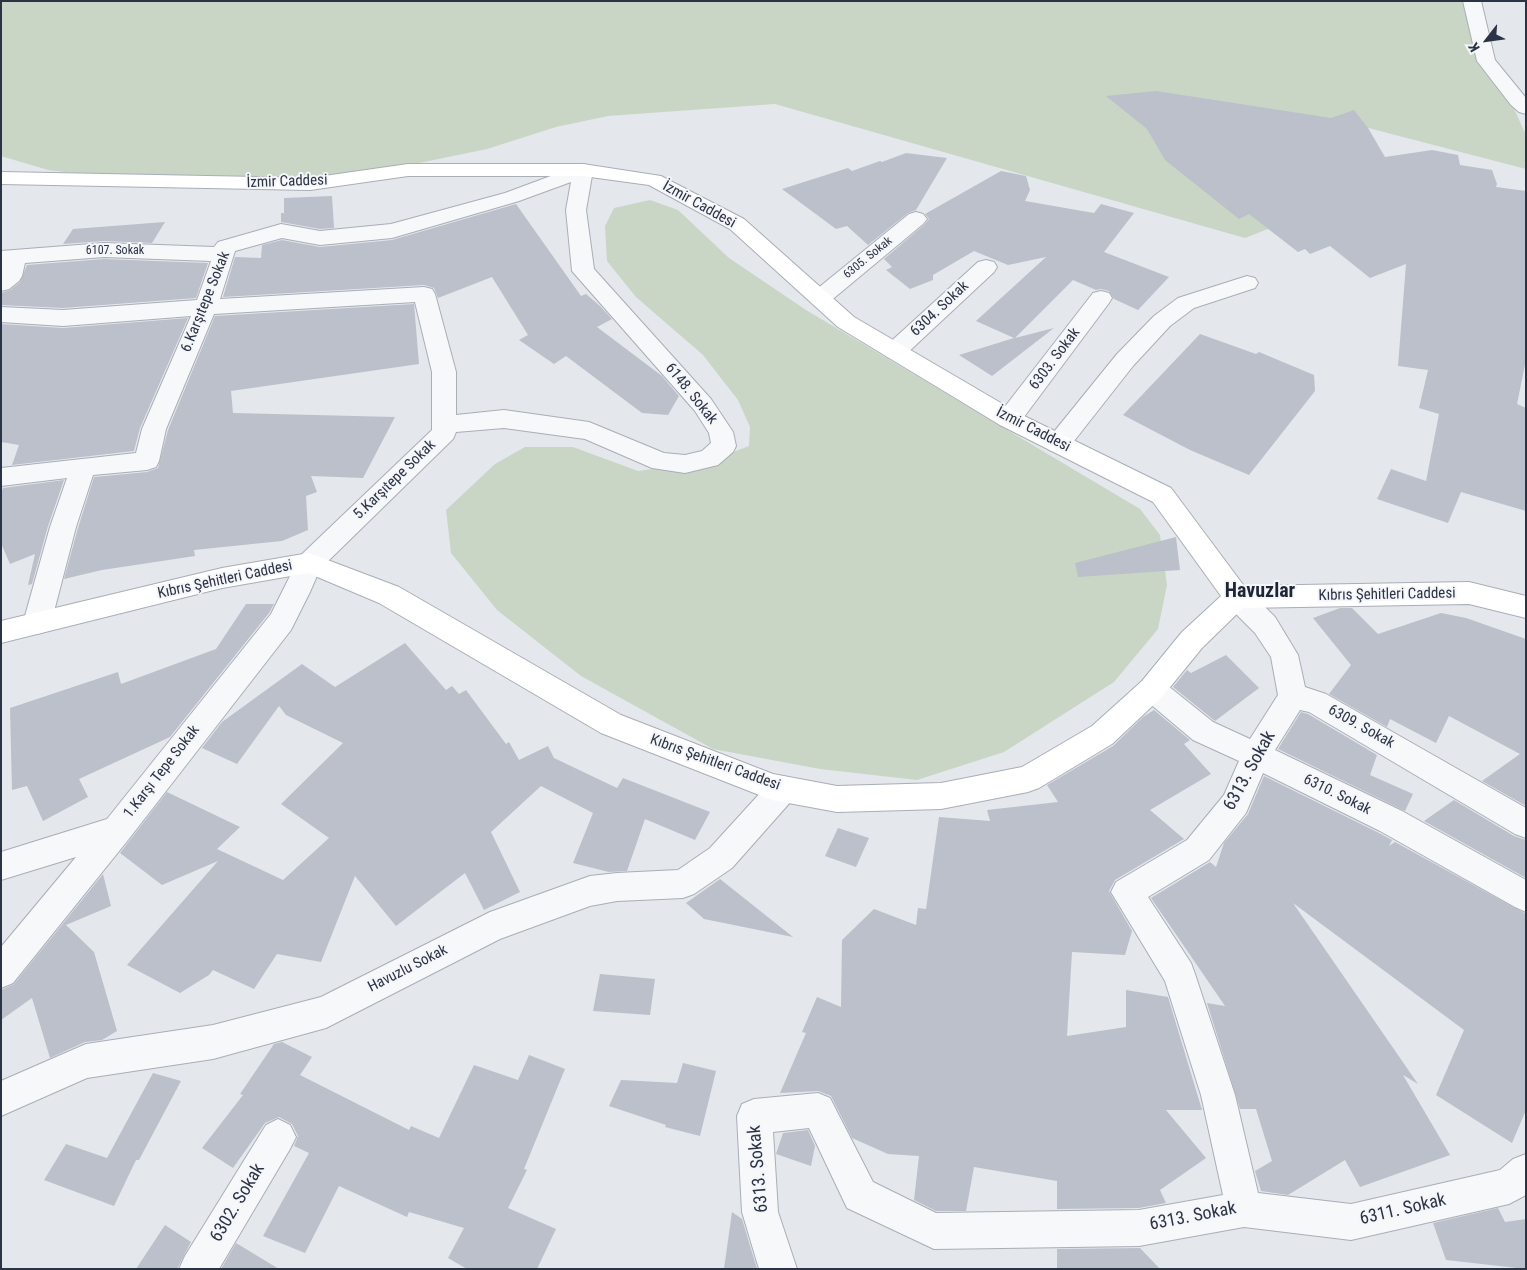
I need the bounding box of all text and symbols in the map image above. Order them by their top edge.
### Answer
north arrow [1462,15,1512,65]
text: K [1465,40,1483,55]
street label: İzmir Caddesi [246,172,328,192]
street label: İzmir Caddesi [659,178,739,232]
street label: 6305. Sokak [841,234,895,282]
street label: 6107. Sokak [86,244,144,258]
street label: 6.Karşıtepe Sokak [178,249,234,355]
street label: 6304. Sokak [907,278,973,340]
street label: 6303. Sokak [1026,324,1084,394]
street label: 6148. Sokak [661,360,721,428]
street label: İzmir Caddesi [993,404,1073,456]
street label: 5.Karşıtepe Sokak [350,436,440,524]
street label: Kıbrıs Şehitleri Caddesi [156,557,294,603]
district label: Havuzlar [1225,580,1295,604]
street label: Kıbrıs Şehitleri Caddesi [1318,585,1456,605]
street label: 6309. Sokak [1325,701,1397,753]
street label: 1.Karşı Tepe Sokak [120,722,204,822]
street label: 6313. Sokak [1219,727,1281,815]
street label: Kıbrıs Şehitleri Caddesi [647,731,783,795]
street label: 6310. Sokak [1300,771,1374,819]
street label: Havuzlu Sokak [365,941,451,997]
street label: 6313. Sokak [744,1124,774,1214]
street label: 6302. Sokak [206,1160,270,1246]
street label: 6311. Sokak [1358,1190,1448,1230]
street label: 6313. Sokak [1148,1198,1238,1236]

